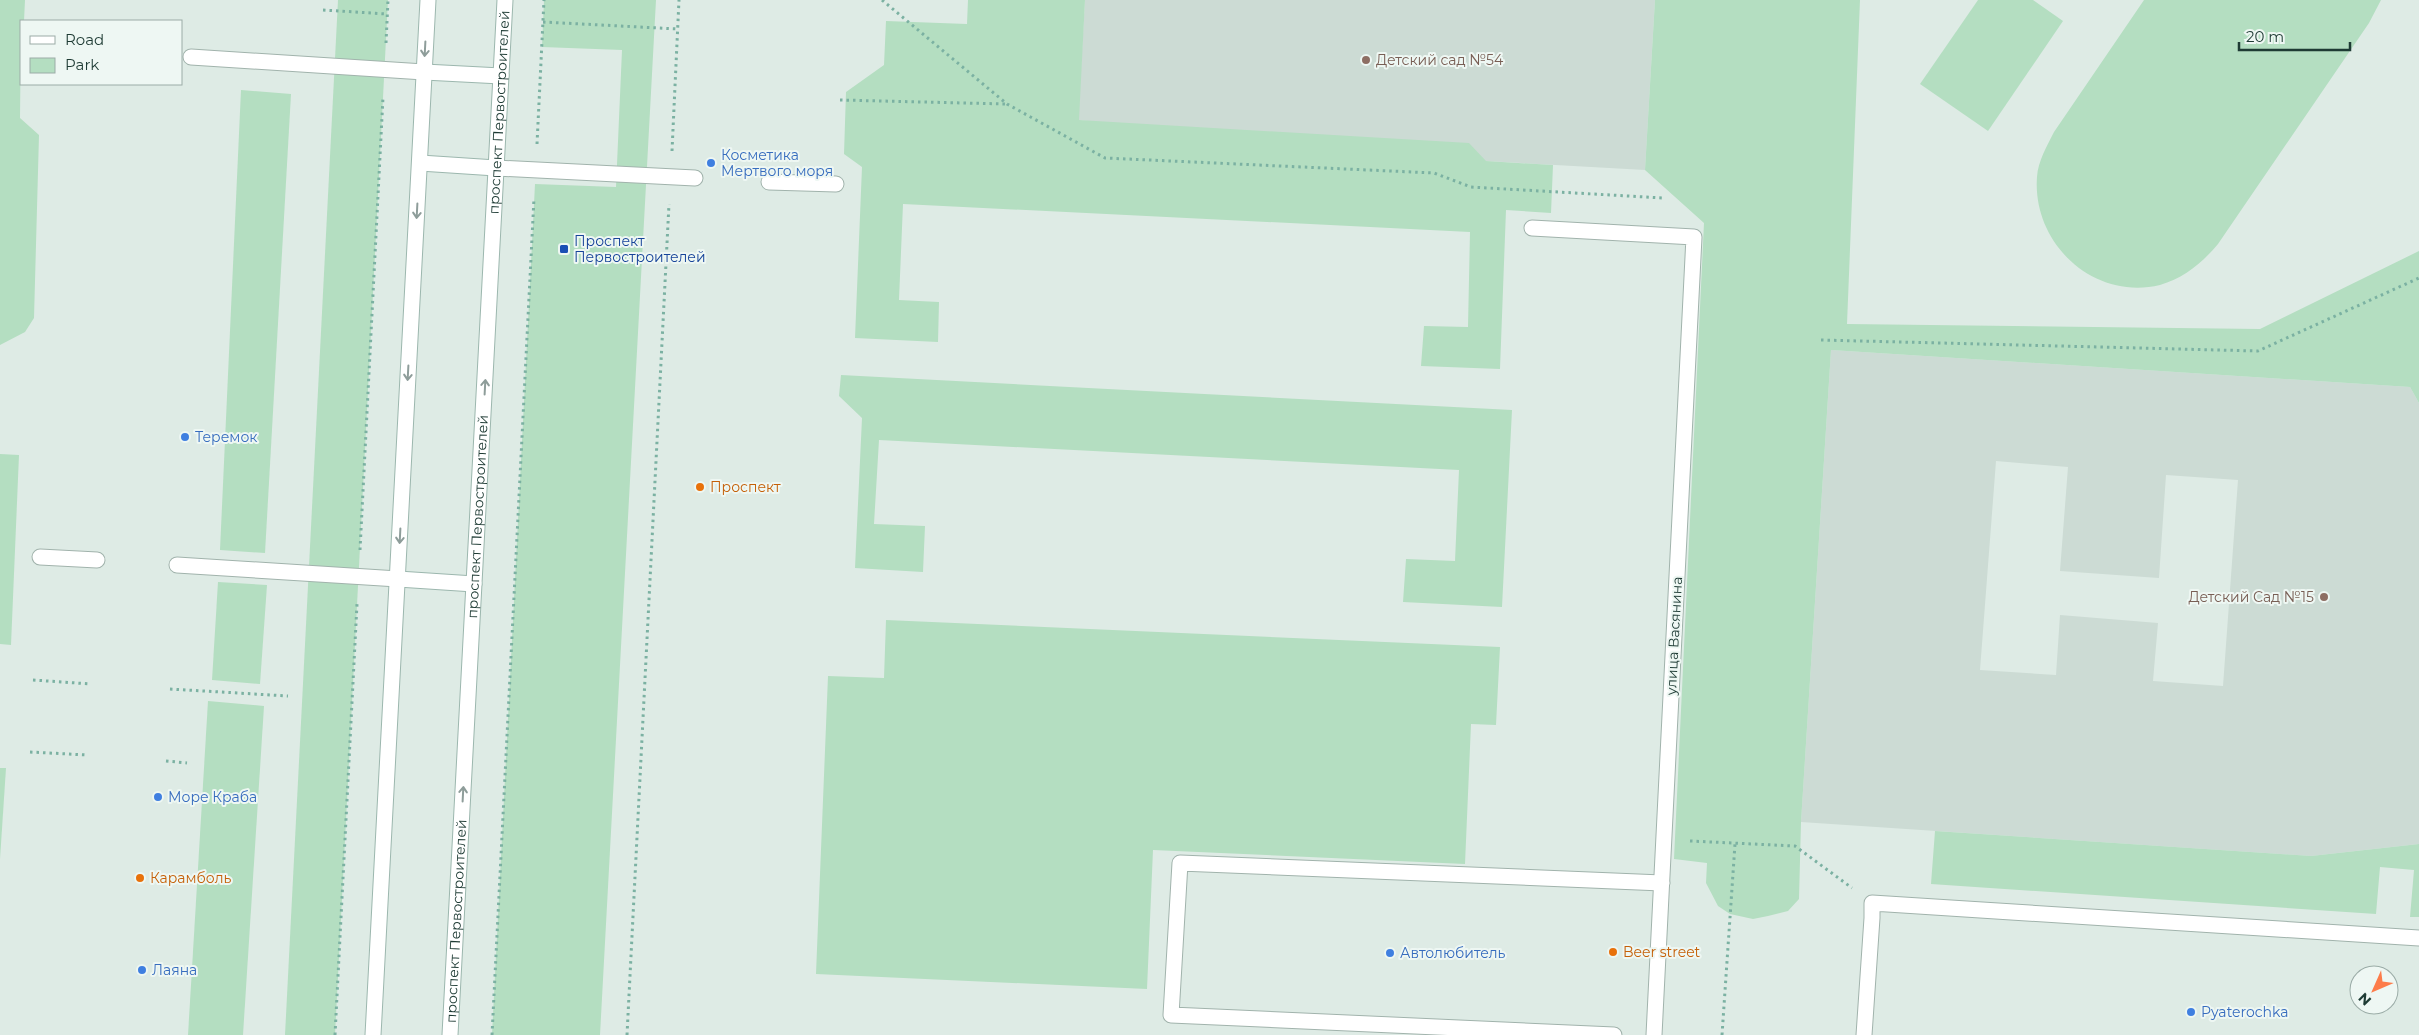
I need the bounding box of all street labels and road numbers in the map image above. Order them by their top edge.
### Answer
street label: проспект Первостроителей [485,10,513,215]
street label: проспект Первостроителей [463,414,492,619]
street label: улица Васянина [1662,576,1686,697]
street label: проспект Первостроителей [442,819,470,1023]

